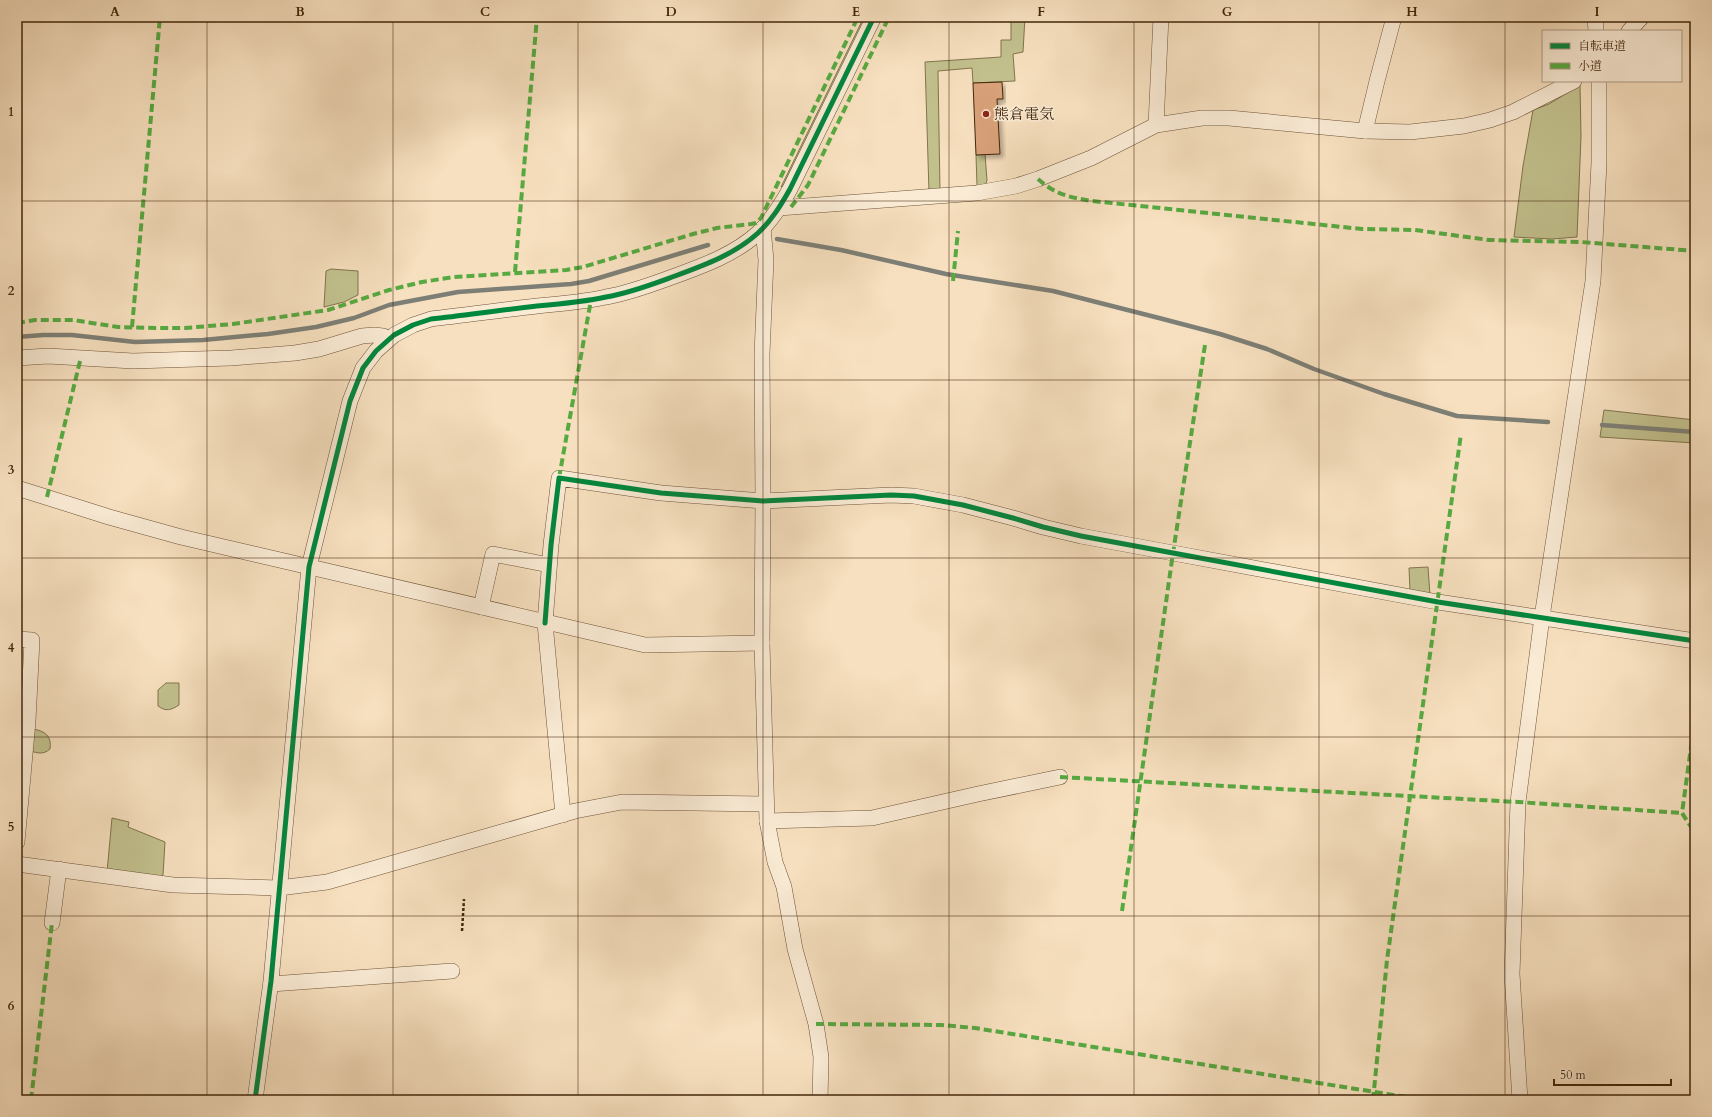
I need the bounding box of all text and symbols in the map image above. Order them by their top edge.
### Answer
text: A [110,3,120,21]
text: B [295,3,305,21]
text: C [480,3,490,21]
text: D [665,3,677,21]
text: E [852,3,860,21]
text: F [1037,3,1045,21]
text: G [1222,3,1233,21]
text: H [1406,3,1418,21]
text: I [1594,3,1600,21]
legend [1542,30,1682,82]
text: 自転車道 [1578,38,1626,54]
text: 小道 [1578,58,1602,74]
text: 1 [8,103,14,121]
place label: 熊倉電気 [994,104,1054,124]
marker: 熊倉電気 [981,109,991,119]
text: 2 [8,282,15,300]
text: 3 [8,461,15,479]
text: 4 [8,639,15,657]
text: 5 [8,818,14,836]
text: 6 [8,997,15,1015]
scale bar [1554,1061,1671,1087]
text: 50 m [1560,1067,1587,1083]

